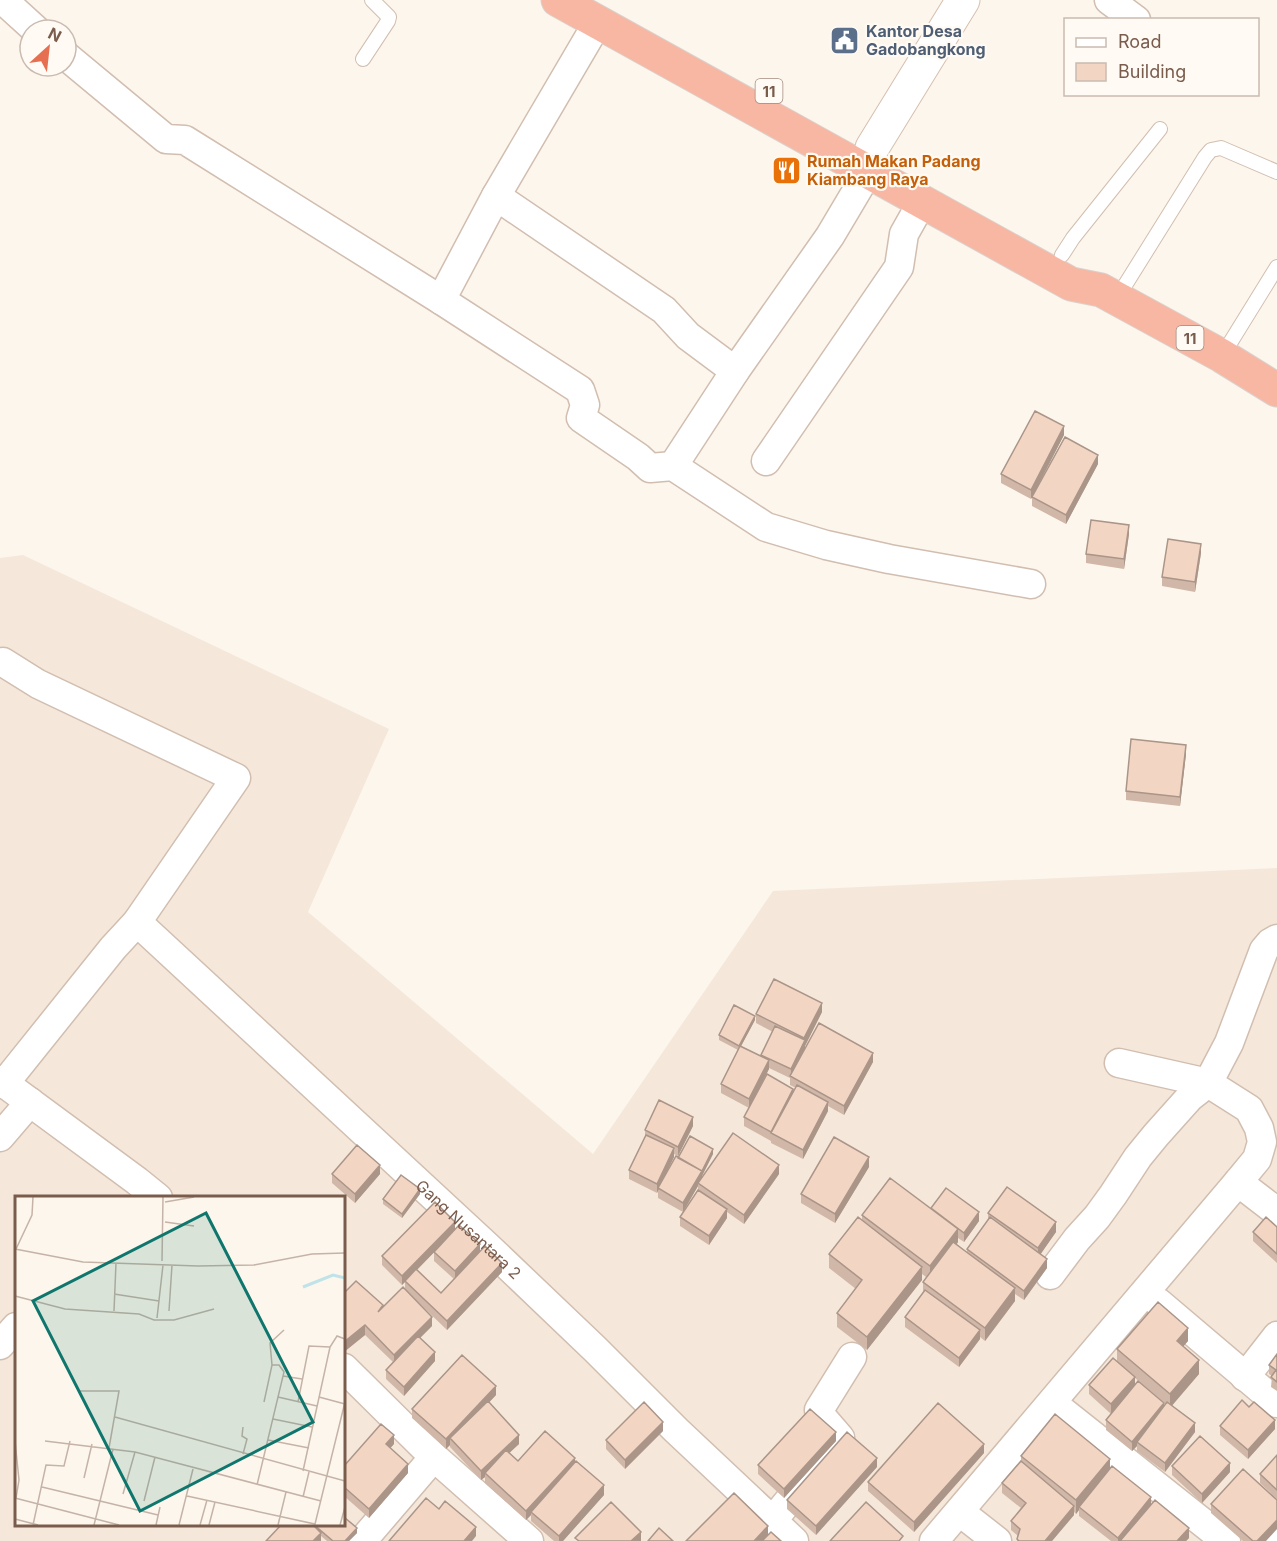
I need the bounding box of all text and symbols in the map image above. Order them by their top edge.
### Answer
north arrow [18,18,78,78]
legend [1064,18,1259,96]
place label: Kantor Desa Gadobangkong [866,21,986,59]
text: N [45,23,65,46]
public building icon: Kantor Desa Gadobangkong [829,24,861,56]
text: Road [1118,31,1161,52]
text: Building [1118,61,1186,82]
road number: 11 [756,79,782,103]
place label: Rumah Makan Padang Kiambang Raya [807,151,981,189]
restaurant icon: Rumah Makan Padang Kiambang Raya [770,154,802,186]
road number: 11 [1176,326,1204,350]
street label: Gang Nusantara 2 [412,1175,525,1283]
inset map [15,1196,345,1526]

